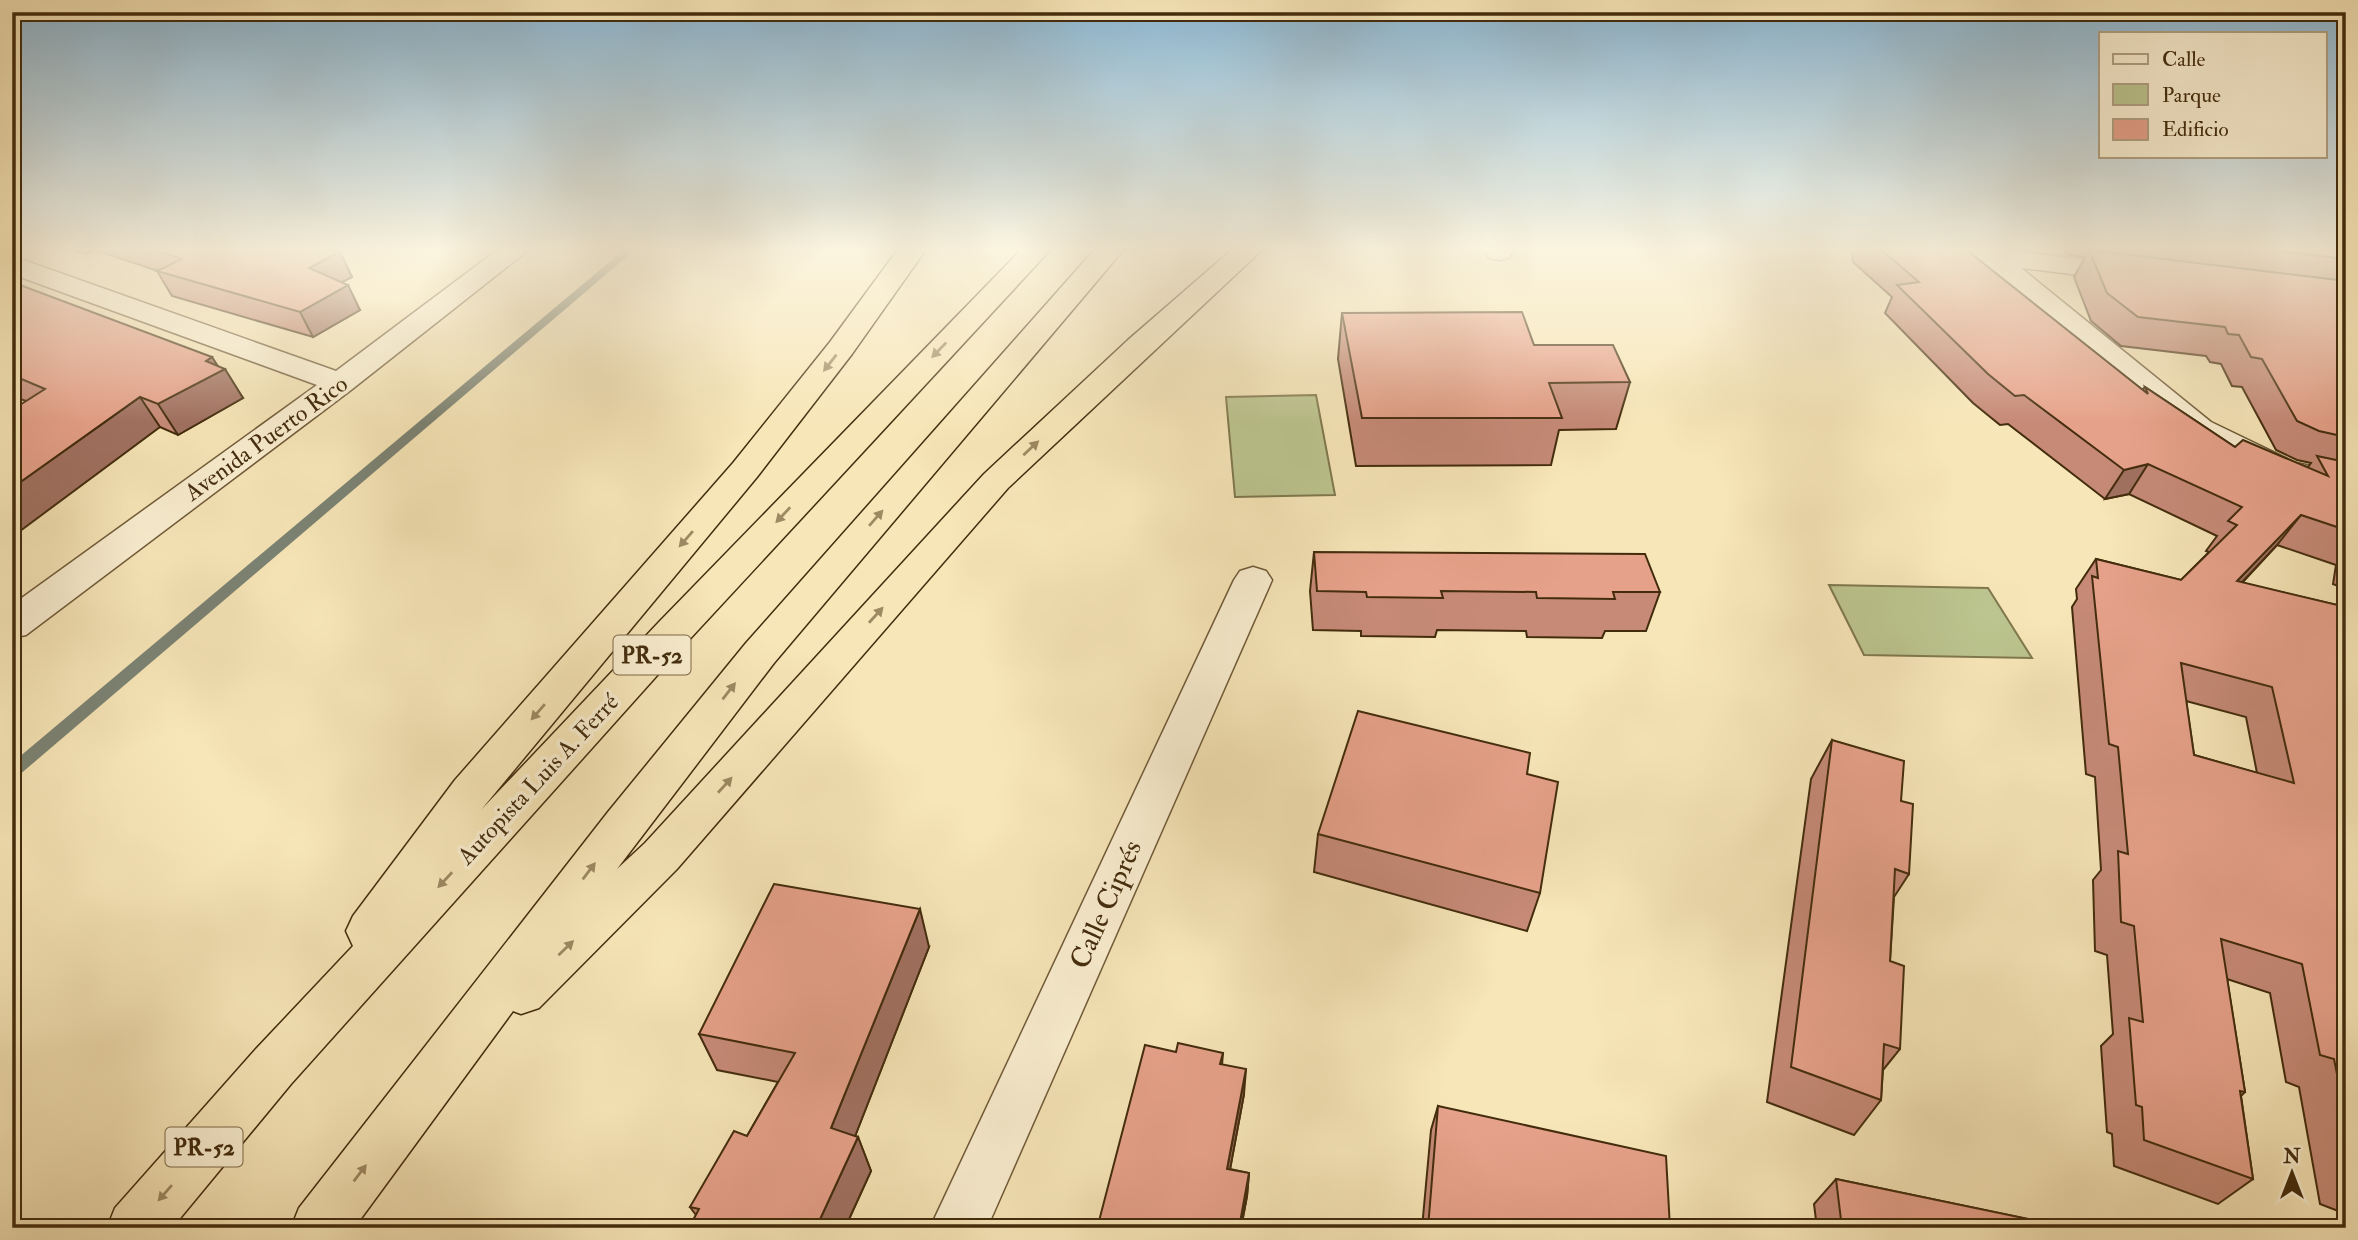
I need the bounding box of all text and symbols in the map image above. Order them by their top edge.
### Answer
legend [2099,32,2326,158]
text: Calle [2162,46,2206,73]
text: Parque [2162,82,2221,109]
text: Edificio [2162,116,2229,143]
one-way arrow [932,341,948,358]
one-way arrow [822,353,837,371]
street label: Avenida Puerto Rico [178,369,354,509]
one-way arrow [1022,441,1039,457]
one-way arrow [775,506,791,523]
one-way arrow [868,509,884,527]
one-way arrow [678,530,694,548]
one-way arrow [868,606,884,624]
road number: PR-52 [614,636,690,674]
one-way arrow [722,683,737,701]
street label: Autopista Luis A. Ferré [450,687,626,872]
one-way arrow [530,703,546,721]
one-way arrow [717,776,733,794]
street label: Calle Ciprés [1062,835,1150,974]
one-way arrow [582,862,597,880]
one-way arrow [438,871,454,888]
one-way arrow [558,940,575,957]
road number: PR-52 [166,1128,242,1166]
north arrow [2256,1138,2326,1208]
text: N [2282,1145,2301,1169]
one-way arrow [352,1165,367,1183]
one-way arrow [157,1184,173,1202]

